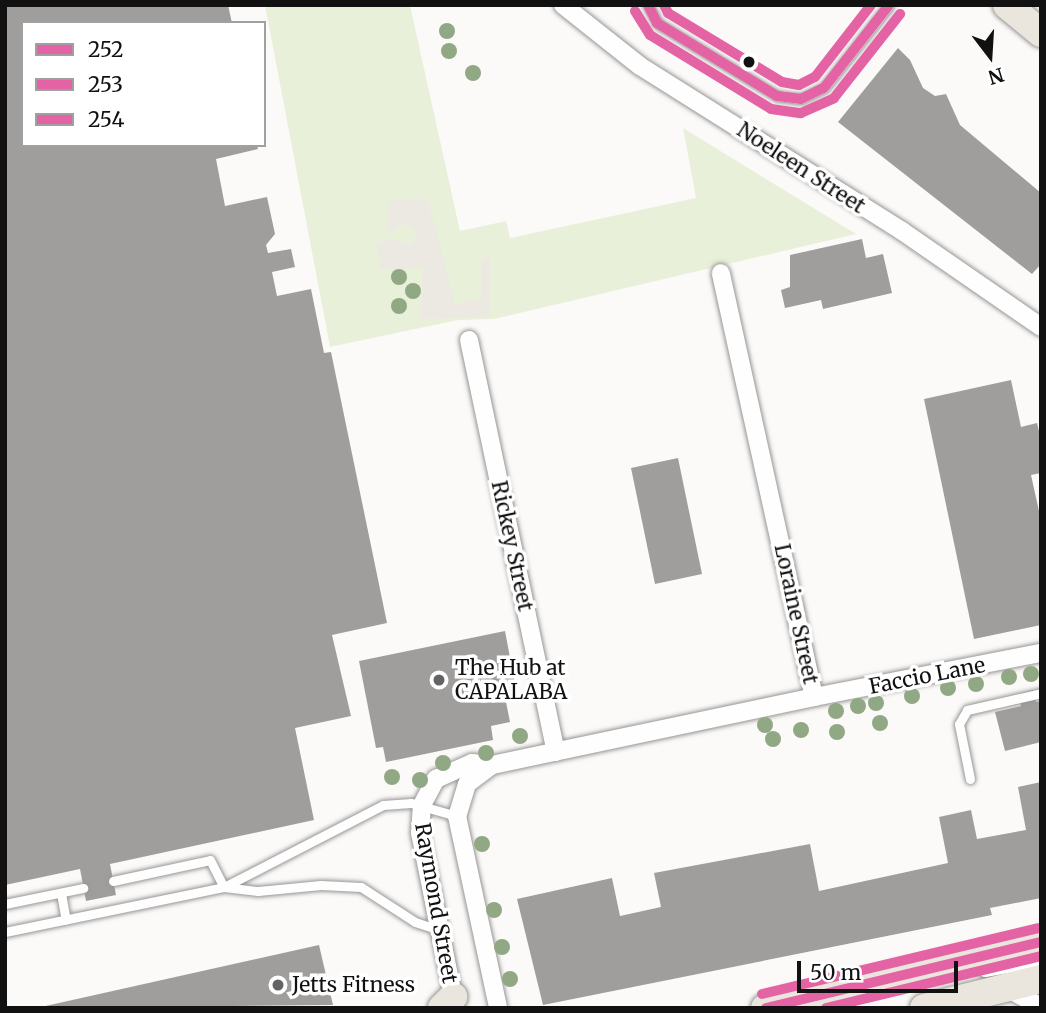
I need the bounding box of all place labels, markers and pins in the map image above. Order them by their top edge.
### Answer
unlabelled marker [742,55,756,69]
place label: The Hub at CAPALABA [455,655,567,705]
marker: The Hub at CAPALABA [429,670,449,690]
place label: Jetts Fitness [292,972,415,998]
marker: Jetts Fitness [270,977,286,993]

